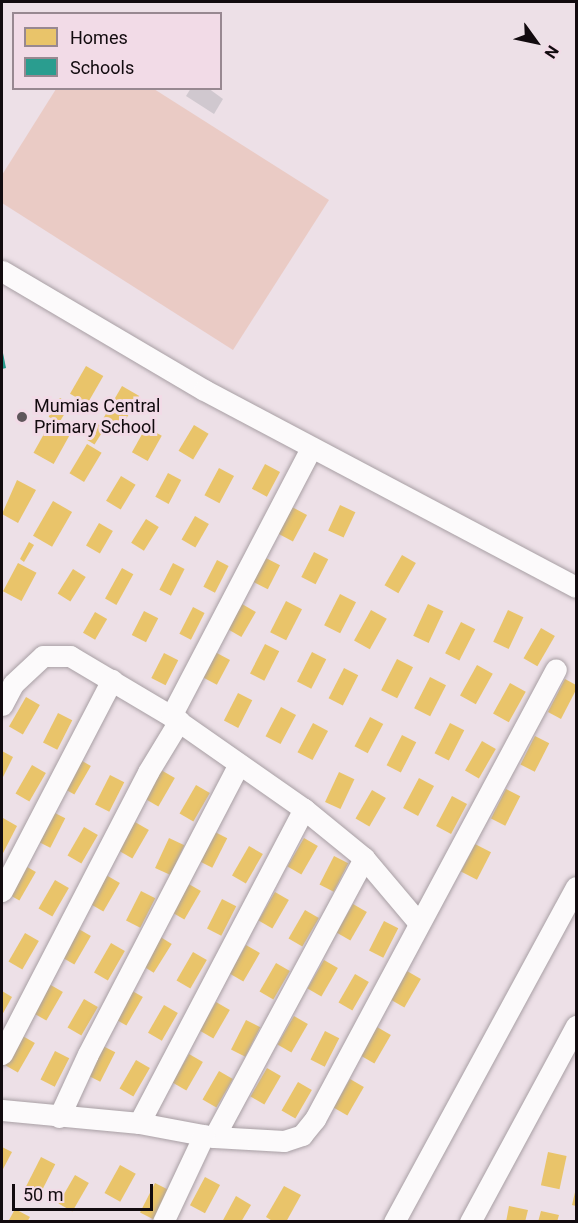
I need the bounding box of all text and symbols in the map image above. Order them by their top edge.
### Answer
legend [12,12,222,90]
north arrow [506,12,566,72]
text: Homes [70,27,128,48]
text: N [540,42,563,62]
text: Schools [70,57,134,78]
place label: Mumias Central Primary School [34,396,160,438]
marker: Mumias Central Primary School [15,410,29,424]
scale bar [15,1172,156,1210]
text: 50 m [23,1184,63,1205]

